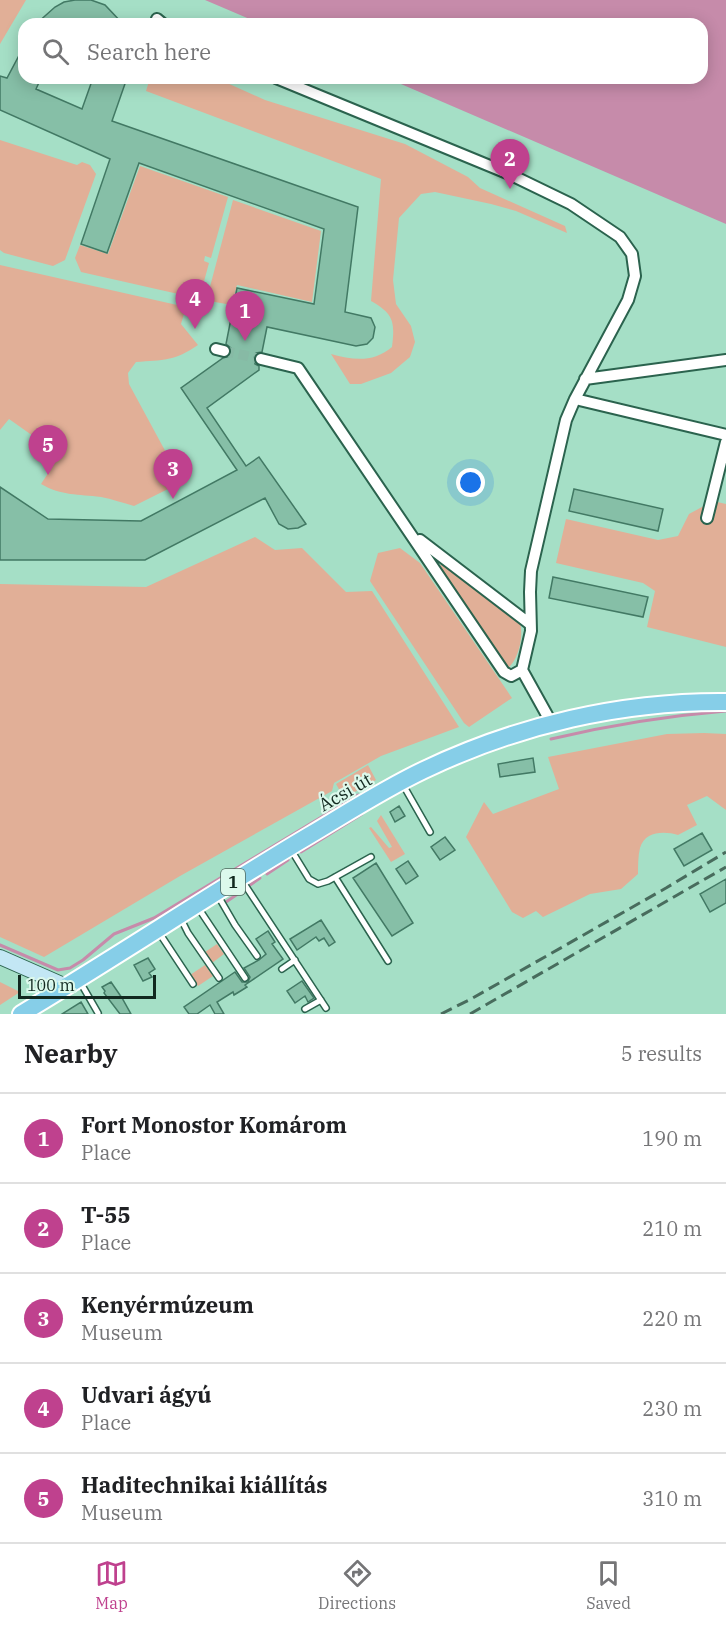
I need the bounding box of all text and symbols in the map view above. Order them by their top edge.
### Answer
search box [18,18,708,84]
icon: search [39,35,72,68]
text: Search here [87,37,211,66]
pin: 2 [490,140,530,189]
pin: 4 [176,280,214,329]
pin: 1 [226,292,264,341]
pin: 5 [28,426,68,475]
pin: 3 [154,450,192,499]
your location [456,468,485,497]
street label: Ácsi út [314,768,376,816]
road number: 1 [221,869,245,895]
scale bar [18,972,156,1000]
text: 100 m [27,975,75,995]
text: Nearby [24,1036,118,1070]
text: 5 results [621,1040,702,1067]
text: Fort Monostor Komárom [81,1110,347,1139]
text: 1 [38,1125,50,1152]
text: 190 m [642,1125,702,1152]
text: Place [81,1139,131,1166]
text: T-55 [81,1200,131,1229]
text: 2 [38,1215,50,1242]
text: 210 m [642,1215,702,1242]
text: Place [81,1229,131,1256]
text: Kenyérmúzeum [81,1290,254,1319]
text: 3 [38,1305,50,1332]
text: 220 m [642,1305,702,1332]
text: Museum [81,1319,163,1346]
text: Udvari ágyú [81,1380,212,1409]
text: 4 [38,1395,50,1422]
text: 230 m [642,1395,702,1422]
text: Place [81,1409,131,1436]
text: Haditechnikai kiállítás [81,1470,327,1499]
text: 5 [38,1485,50,1512]
text: 310 m [642,1485,702,1512]
text: Museum [81,1499,163,1526]
tab: Map [95,1557,128,1613]
tab: Directions [318,1557,396,1613]
tab: Saved [586,1557,631,1613]

